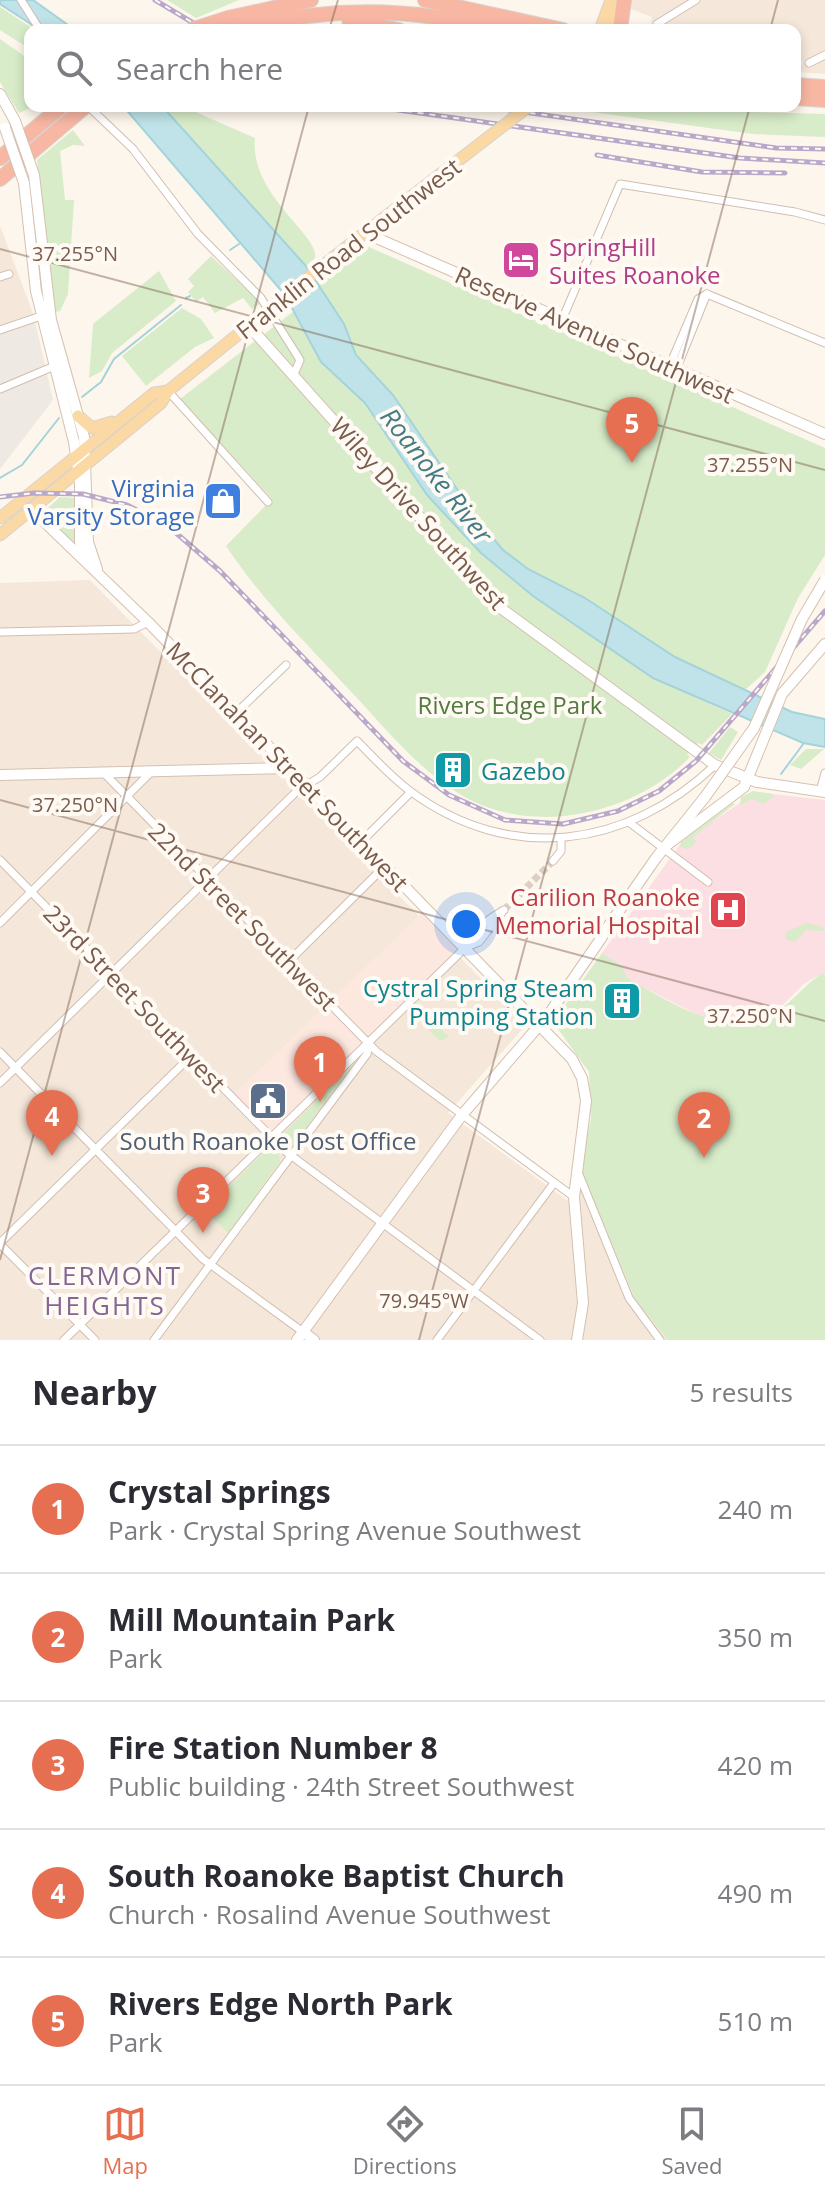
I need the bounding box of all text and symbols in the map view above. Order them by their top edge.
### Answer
search box [24,24,801,112]
icon: search [52,46,96,90]
text: Search here [116,48,283,89]
street label: Franklin Road Southwest [229,150,467,346]
place label: SpringHill Suites Roanoke [549,230,720,291]
hotel icon: SpringHill Suites Roanoke [500,239,542,281]
text: 37.255°N [32,240,118,267]
street label: Reserve Avenue Southwest [450,257,740,411]
pin: 5 [606,397,658,463]
water label: Roanoke River [373,400,502,552]
street label: Wiley Drive Southwest [324,410,514,616]
text: 37.255°N [707,451,793,478]
place label: Virginia Varsity Storage [27,471,195,532]
shop icon: Virginia Varsity Storage [202,480,244,522]
street label: McClanahan Street Southwest [160,634,416,898]
park label: Rivers Edge Park [418,688,603,721]
building icon: Gazebo [432,749,474,791]
place label: Gazebo [481,754,566,787]
text: 37.250°N [32,791,118,818]
street label: 22nd Street Southwest [142,815,344,1017]
place label: Carilion Roanoke Memorial Hospital [495,880,700,941]
hospital icon: Carilion Roanoke Memorial Hospital [707,889,749,931]
street label: 23rd Street Southwest [37,897,233,1099]
your location [446,904,486,944]
place label: Cystral Spring Steam Pumping Station [363,971,594,1032]
building icon: Cystral Spring Steam Pumping Station [601,980,643,1022]
text: 37.250°N [707,1002,793,1029]
pin: 1 [294,1036,346,1102]
public building icon: South Roanoke Post Office [247,1080,289,1122]
pin: 4 [26,1090,78,1156]
pin: 2 [678,1092,730,1158]
place label: South Roanoke Post Office [120,1124,416,1157]
pin: 3 [177,1167,229,1233]
district label: CLERMONT HEIGHTS [28,1257,182,1323]
text: 79.945°W [379,1287,469,1314]
text: Nearby [32,1369,157,1415]
text: 5 results [690,1374,793,1410]
text: Crystal Springs [108,1471,331,1512]
text: 1 [51,1491,65,1527]
text: 240 m [718,1491,793,1527]
text: Park · Crystal Spring Avenue Southwest [108,1512,581,1548]
text: Mill Mountain Park [108,1599,395,1640]
text: 2 [51,1619,65,1655]
text: 350 m [718,1619,793,1655]
text: Park [108,1640,162,1676]
text: Fire Station Number 8 [108,1727,438,1768]
text: 3 [51,1747,65,1783]
text: 420 m [718,1747,793,1783]
text: Public building · 24th Street Southwest [108,1768,574,1804]
text: South Roanoke Baptist Church [108,1855,565,1896]
text: 4 [51,1875,65,1911]
text: 490 m [718,1875,793,1911]
text: Church · Rosalind Avenue Southwest [108,1896,551,1932]
text: Rivers Edge North Park [108,1983,453,2024]
text: 5 [51,2003,65,2039]
text: 510 m [718,2003,793,2039]
text: Park [108,2024,162,2060]
tab: Map [102,2102,148,2180]
tab: Directions [353,2102,457,2180]
tab: Saved [661,2102,723,2180]

